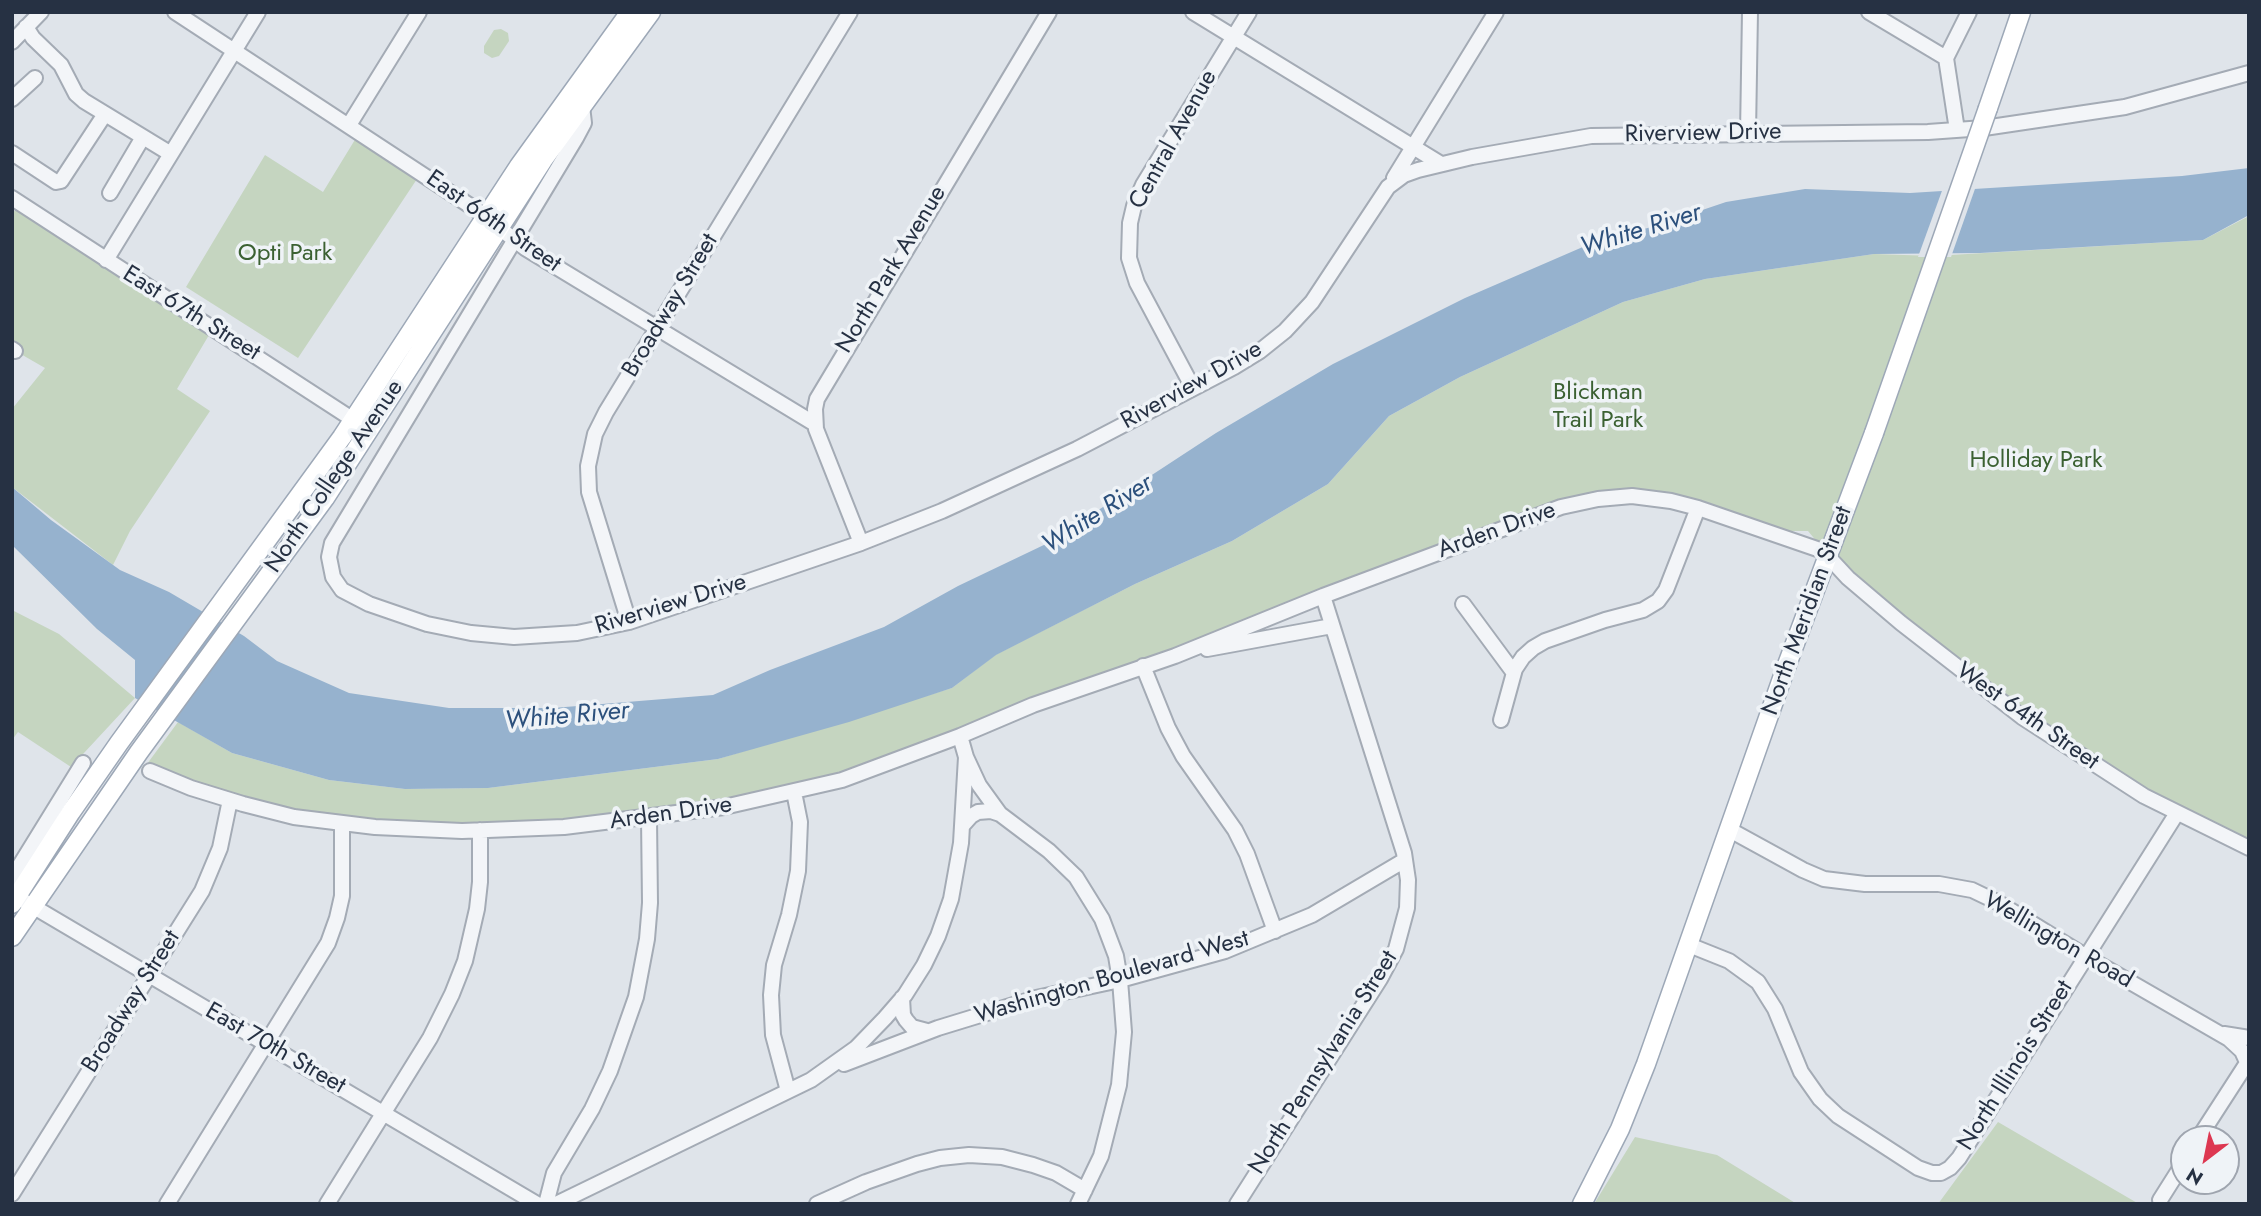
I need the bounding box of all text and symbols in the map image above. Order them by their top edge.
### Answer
street label: Central Avenue [1124,65,1224,215]
street label: Riverview Drive [1624,118,1782,150]
street label: East 66th Street [420,165,566,279]
street label: North Park Avenue [831,181,953,359]
water label: White River [1577,198,1705,264]
street label: Broadway Street [617,229,725,383]
park label: Opti Park [238,240,332,268]
street label: East 67th Street [117,260,265,368]
street label: Riverview Drive [1116,335,1268,437]
street label: North College Avenue [260,375,410,579]
park label: Blickman Trail Park [1553,379,1643,435]
park label: Holliday Park [1969,447,2103,475]
water label: White River [1037,469,1159,561]
street label: Arden Drive [1434,496,1560,566]
street label: North Meridian Street [1757,503,1859,719]
street label: Riverview Drive [592,568,750,642]
street label: West 64th Street [1950,657,2104,777]
water label: White River [504,696,630,738]
street label: Arden Drive [608,791,734,837]
street label: Wellington Road [1978,886,2138,996]
street label: Washington Boulevard West [972,925,1252,1031]
street label: Broadway Street [77,926,187,1078]
street label: North Pennsylvania Street [1243,946,1405,1180]
street label: North Illinois Street [1952,976,2080,1156]
street label: East 70th Street [200,997,350,1101]
north arrow [2170,1125,2240,1195]
text: N [2181,1161,2208,1192]

